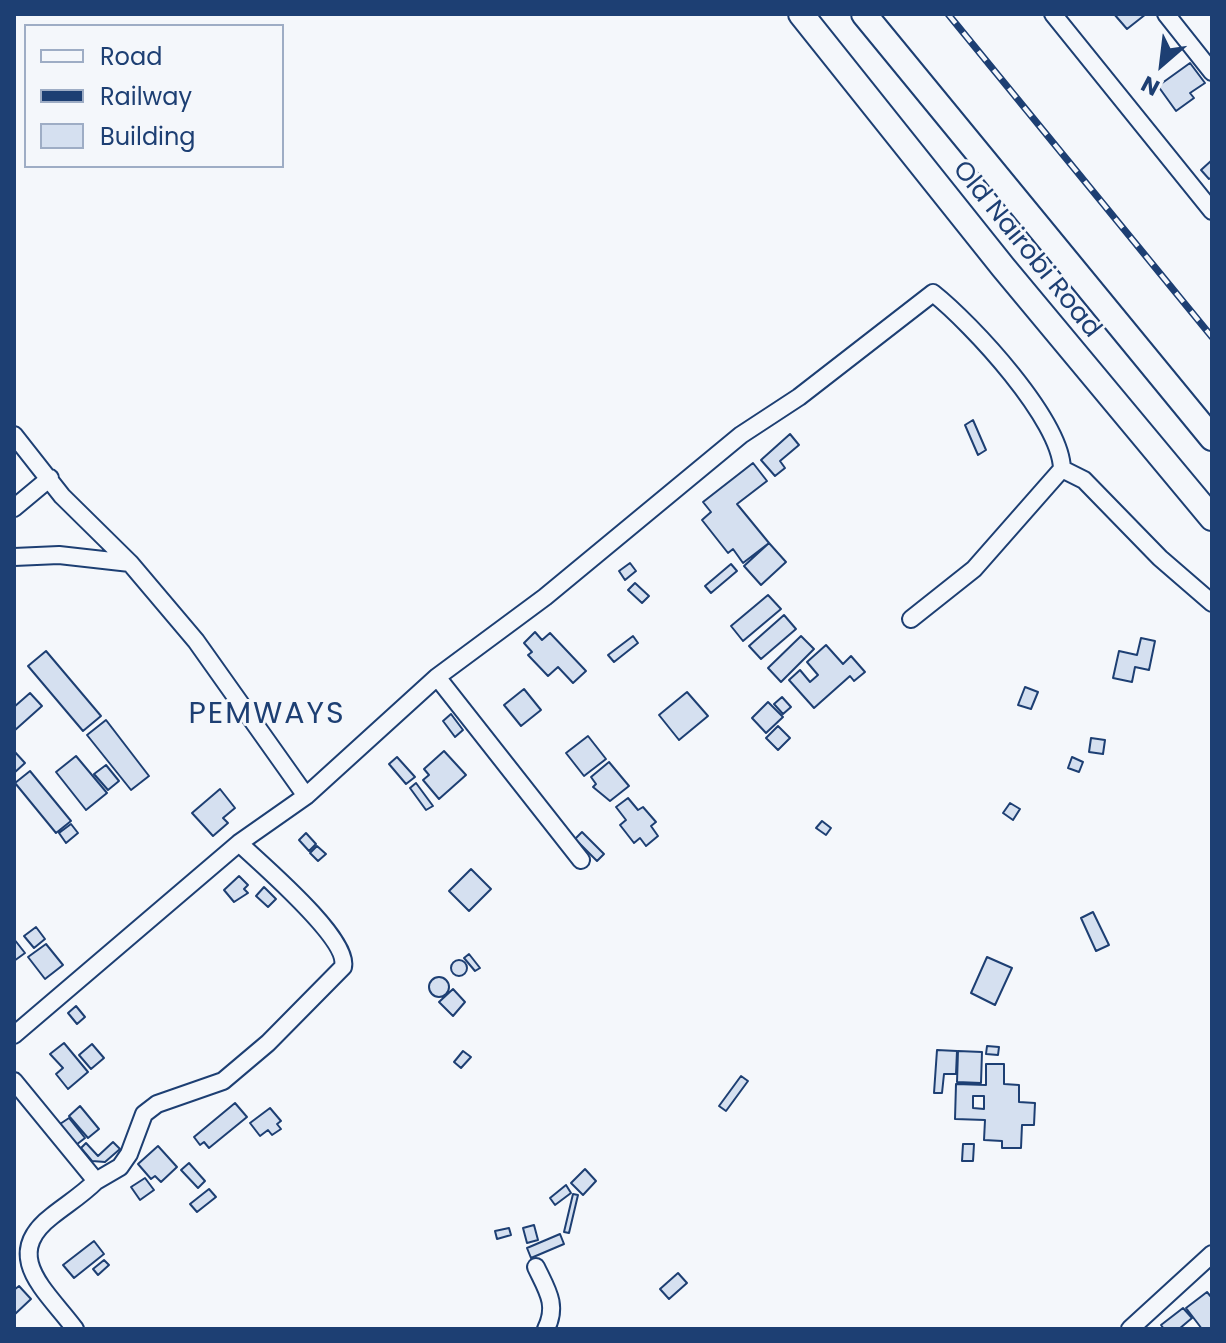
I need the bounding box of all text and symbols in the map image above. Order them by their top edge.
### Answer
legend [24,24,284,168]
north arrow [1122,24,1202,104]
text: Road [100,40,162,73]
text: N [1136,68,1165,103]
text: Railway [100,80,192,113]
text: Building [100,120,196,153]
street label: Old Nairobi Road [945,155,1107,345]
district label: PEMWAYS [188,697,346,733]

